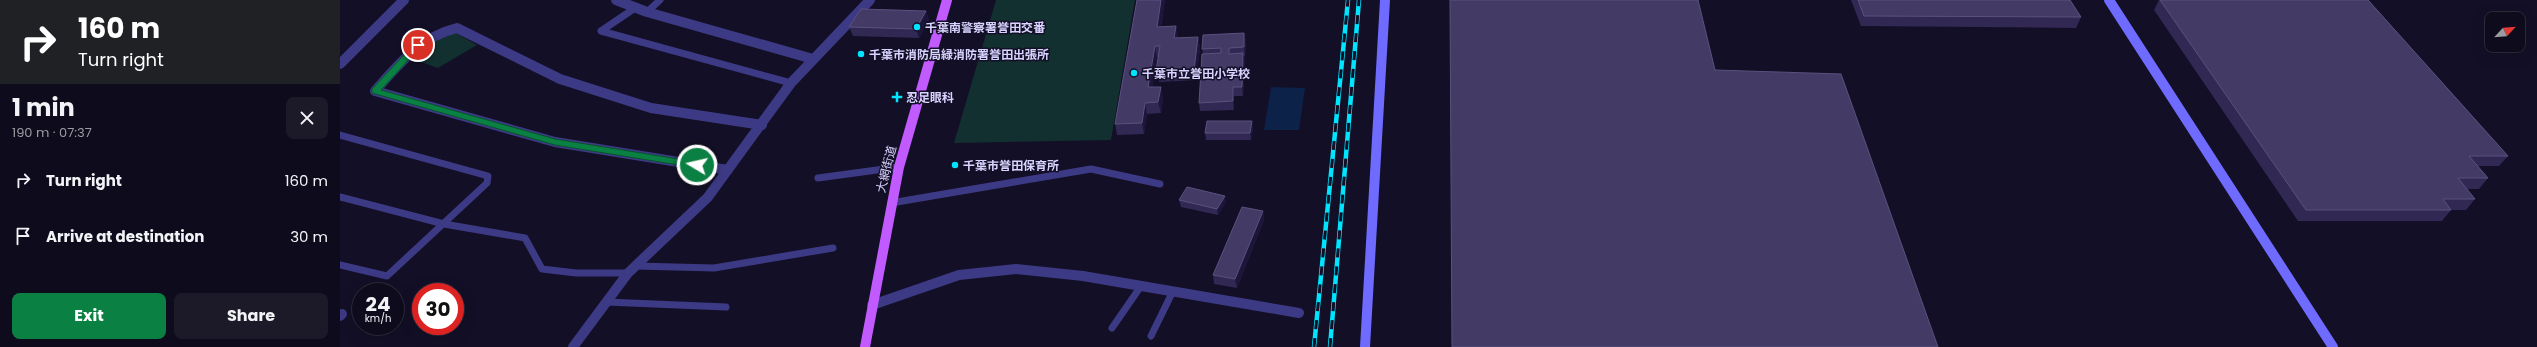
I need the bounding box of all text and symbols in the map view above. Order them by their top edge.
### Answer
text: 160 m [78,9,160,48]
north arrow [2485,12,2525,52]
map controls [2485,12,2525,52]
icon: right [12,16,64,68]
place label: 千葉南警察署誉田交番 [925,19,1046,36]
marker: 千葉南警察署誉田交番 [912,22,922,32]
pin [401,28,435,62]
icon: arrive [407,34,429,56]
place label: 千葉市消防局緑消防署誉田出張所 [869,46,1049,63]
text: Turn right [78,47,164,72]
marker: 千葉市消防局緑消防署誉田出張所 [856,49,866,59]
place label: 千葉市立誉田小学校 [1142,65,1250,82]
marker: 千葉市立誉田小学校 [1129,68,1139,78]
place label: 忍足眼科 [906,89,954,106]
text: 1 min [12,91,75,124]
marker: 忍足眼科 [891,91,903,103]
button: close [286,97,328,139]
text: 190 m · 07:37 [12,123,92,142]
position arrow [676,144,718,186]
street label: 大網街道 [872,144,900,194]
place label: 千葉市誉田保育所 [963,157,1059,174]
marker: 千葉市誉田保育所 [950,160,960,170]
icon: right [12,169,34,191]
text: Turn right [46,170,122,191]
text: 160 m [285,170,328,191]
icon: arrive [12,225,34,247]
text: Arrive at destination [46,226,204,247]
text: 30 m [290,226,328,247]
speed limit sign: 30 [412,283,464,335]
text: 24 [366,290,390,318]
button: Exit [12,293,166,339]
button: Share [174,293,328,339]
text: km/h [365,311,391,326]

